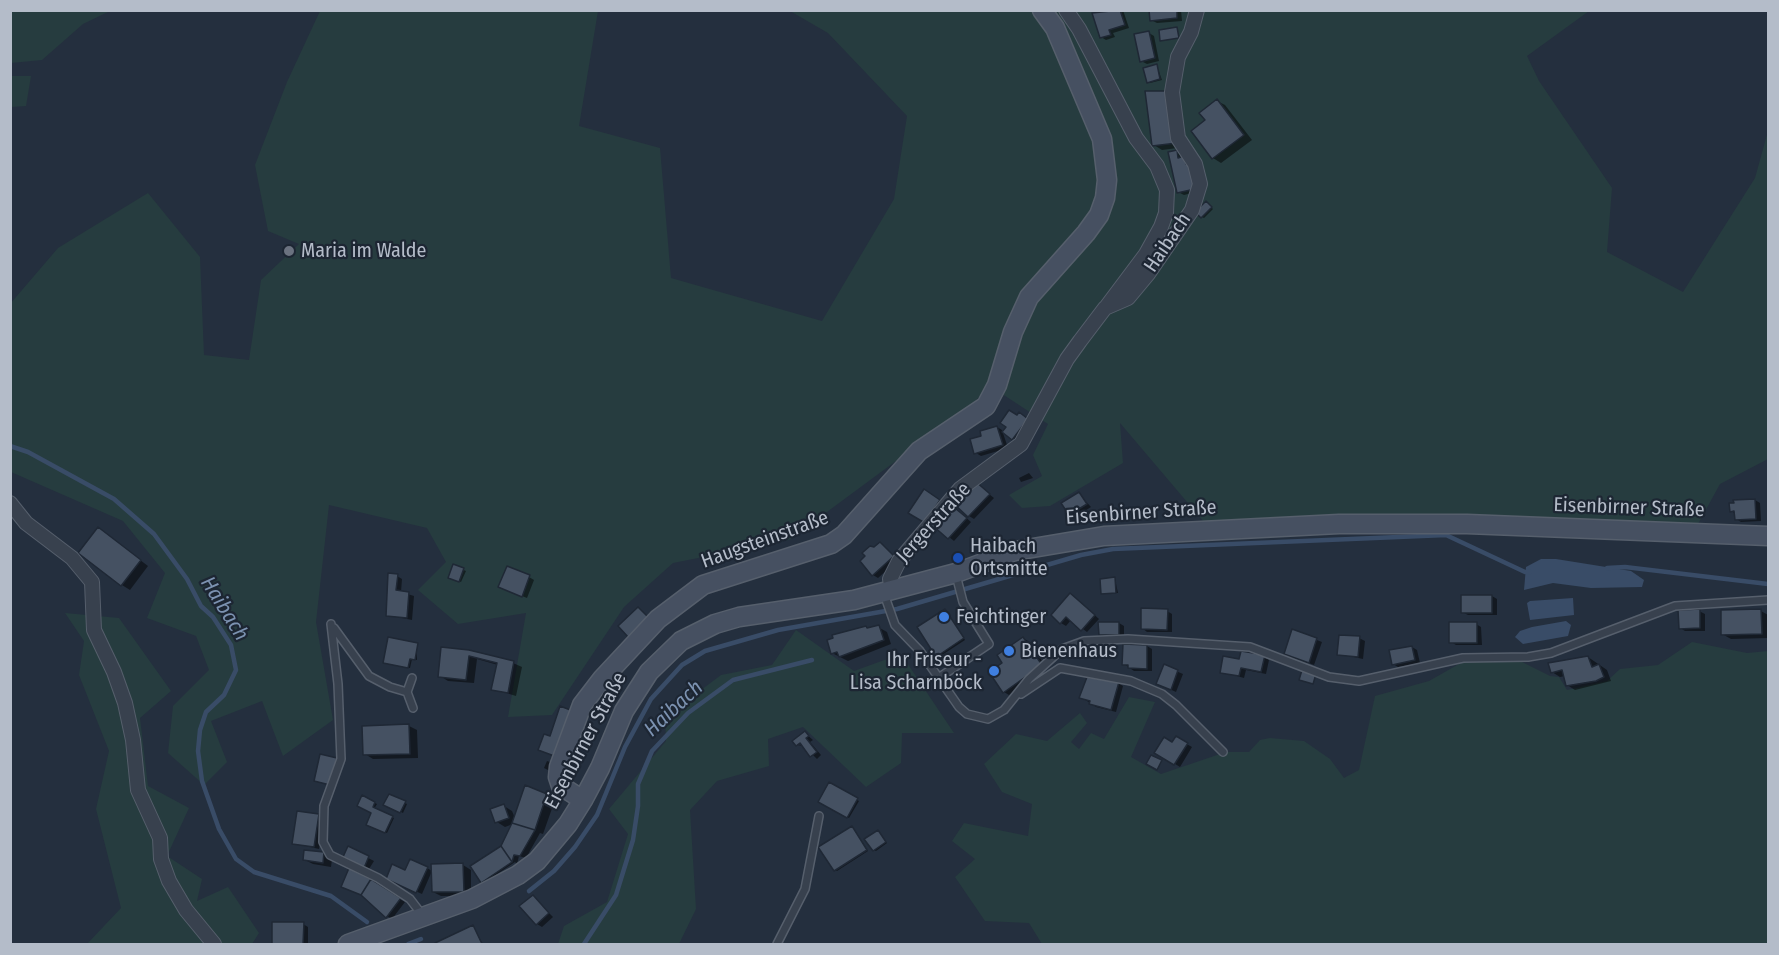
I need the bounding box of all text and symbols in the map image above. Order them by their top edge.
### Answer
street label: Haibach [1140,209,1196,277]
place label: Maria im Walde [301,239,426,263]
marker: Maria im Walde [282,244,296,258]
street label: Jergerstraße [892,478,976,568]
street label: Eisenbirner Straße [1553,493,1705,523]
street label: Eisenbirner Straße [1065,496,1217,530]
street label: Haugsteinstraße [698,506,832,574]
place label: Haibach Ortsmitte [970,534,1048,581]
marker: Haibach Ortsmitte [951,551,965,565]
water label: Haibach [195,572,253,646]
place label: Feichtinger [956,605,1046,629]
marker: Feichtinger [937,610,951,624]
place label: Bienenhaus [1021,639,1117,663]
marker: Bienenhaus [1002,644,1016,658]
place label: Ihr Friseur - Lisa Scharnböck [850,648,982,695]
marker: Ihr Friseur - Lisa Scharnböck [987,664,1001,678]
street label: Eisenbirner Straße [540,669,632,813]
water label: Haibach [640,676,708,742]

